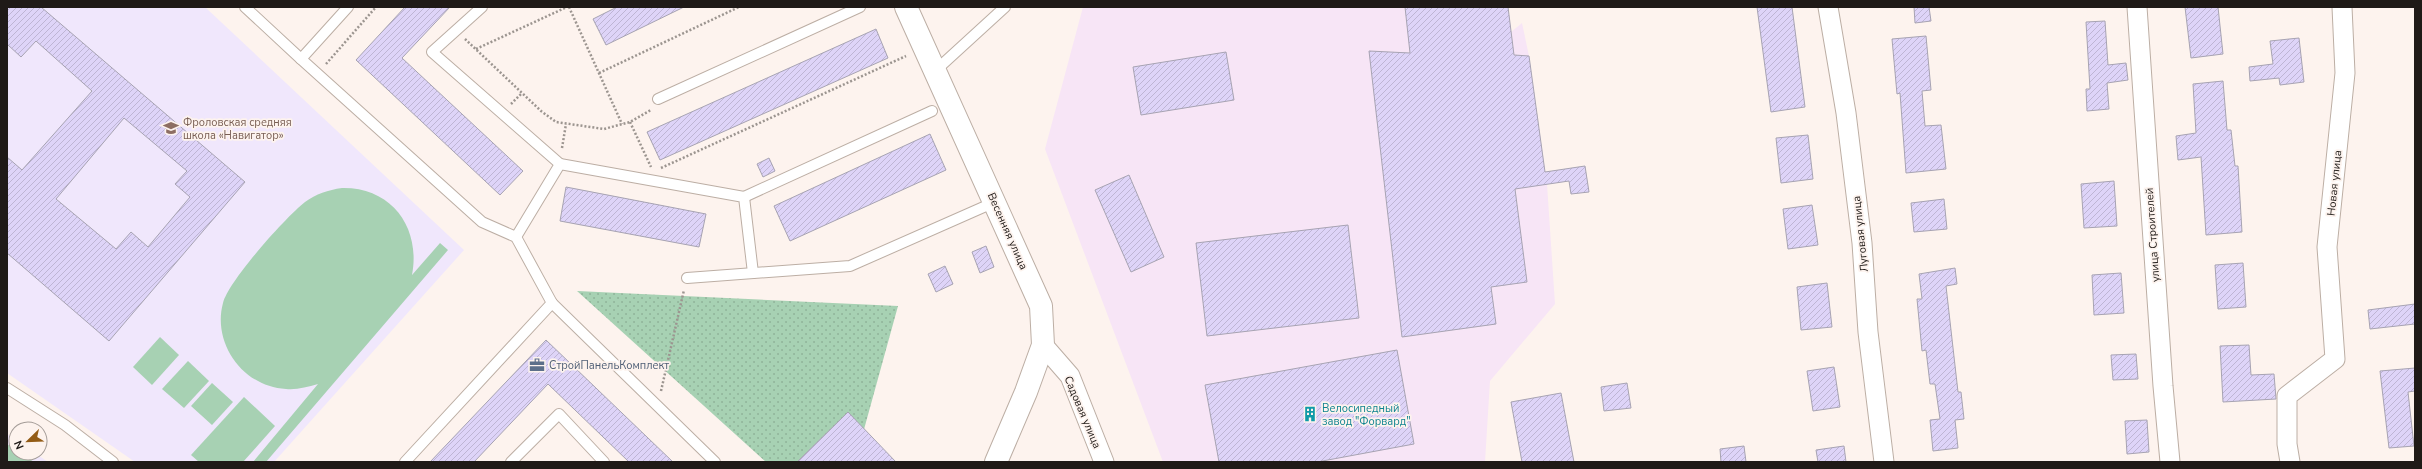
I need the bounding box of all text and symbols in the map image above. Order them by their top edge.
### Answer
place label: Фроловская средняя школа «Навигатор» [183,115,292,143]
school or university icon: Фроловская средняя школа «Навигатор» [162,119,180,137]
street label: Новая улица [2324,149,2345,217]
street label: улица Строителей [2142,187,2163,283]
street label: Весенняя улица [984,190,1031,272]
street label: Луговая улица [1849,195,1872,273]
office icon: СтройПанельКомплект [528,356,546,374]
place label: СтройПанельКомплект [549,358,669,373]
street label: Садовая улица [1061,374,1105,451]
place label: Велосипедный завод "Форвард" [1322,401,1411,429]
building icon: Велосипедный завод "Форвард" [1301,405,1319,423]
north arrow [8,421,48,461]
text: N [11,438,28,451]

